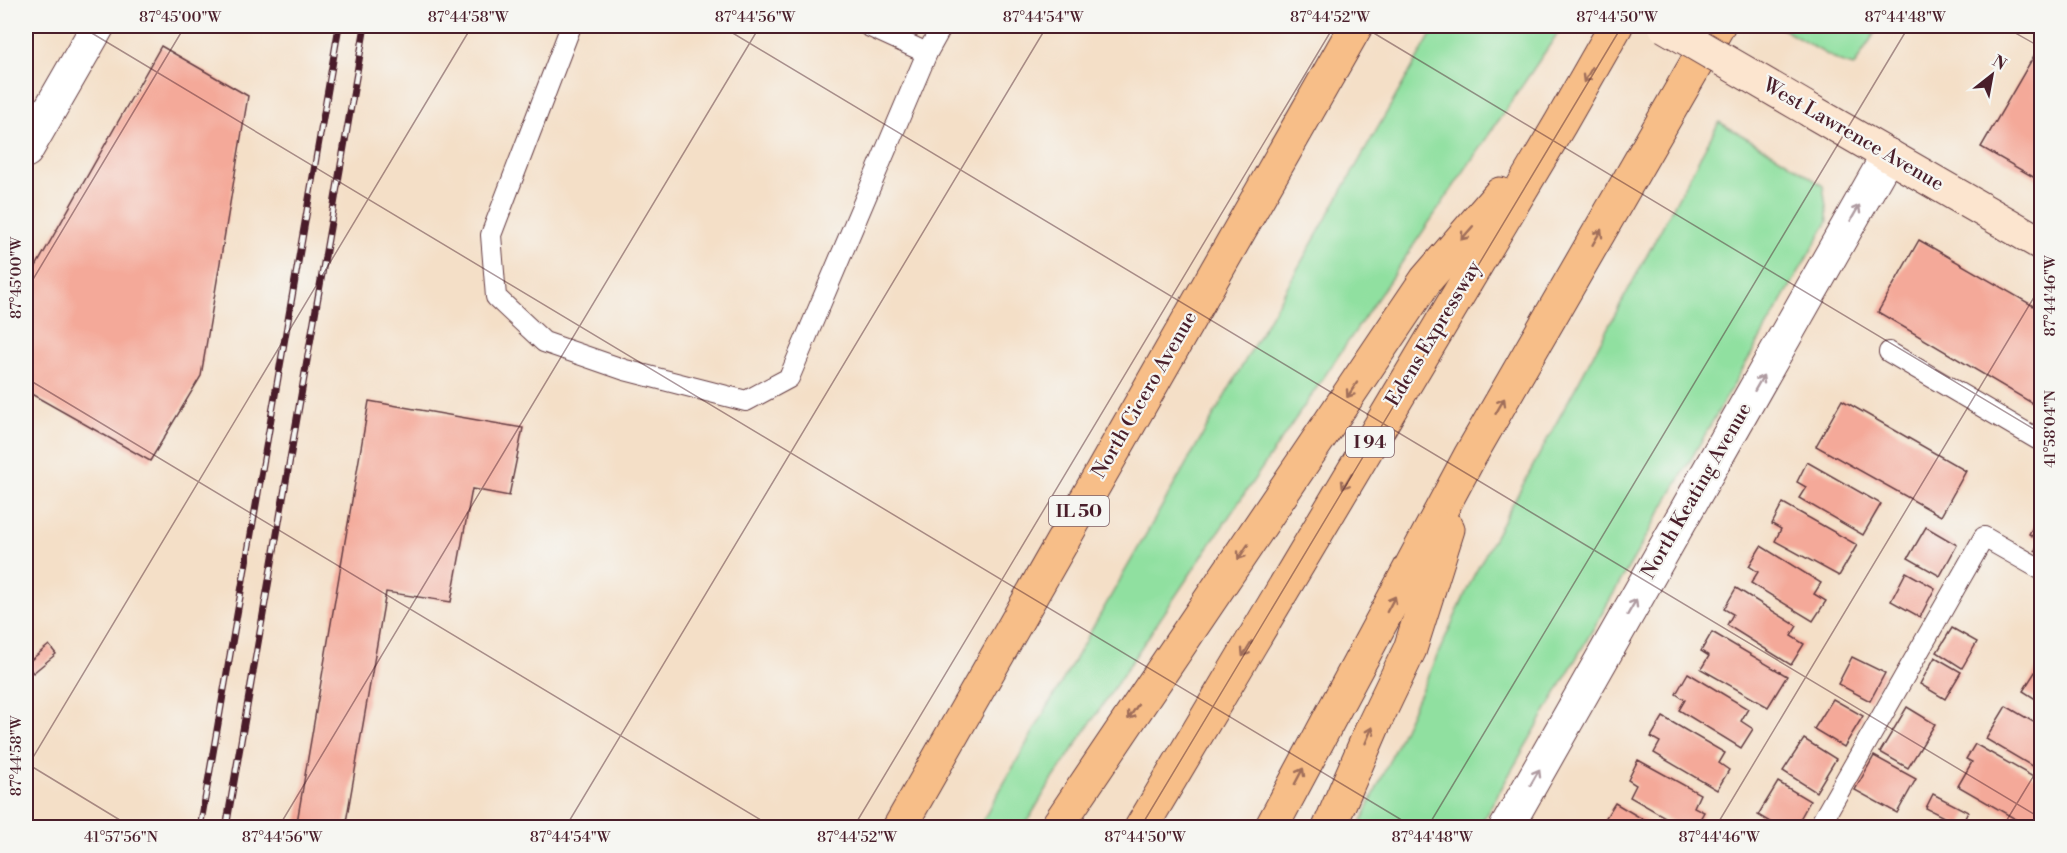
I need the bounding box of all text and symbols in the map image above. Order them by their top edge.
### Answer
text: 87°45'00"W [139,8,221,27]
text: 87°44'58"W [428,8,509,27]
text: 87°44'56"W [715,8,796,27]
text: 87°44'54"W [1003,8,1084,27]
text: 87°44'52"W [1290,8,1370,27]
text: 87°44'50"W [1576,8,1658,27]
text: 87°44'48"W [1864,8,1946,27]
north arrow [1962,45,2022,105]
text: N [1989,51,2010,75]
one-way arrow [1582,66,1594,83]
street label: West Lawrence Avenue [1757,72,1948,197]
one-way arrow [1850,205,1862,222]
one-way arrow [1460,225,1474,240]
one-way arrow [1591,229,1603,246]
text: 87°45'00"W [7,237,26,319]
text: 87°44'46"W [2041,255,2060,337]
street label: Edens Expressway [1381,256,1488,411]
street label: North Cicero Avenue [1087,307,1203,483]
one-way arrow [1753,375,1765,392]
one-way arrow [1346,381,1358,398]
text: 41°58'04"N [2041,390,2060,468]
one-way arrow [1494,397,1506,414]
street label: North Keating Avenue [1636,399,1758,583]
road number: I 94 [1346,427,1394,457]
one-way arrow [1340,472,1352,489]
road number: IL 50 [1049,496,1109,526]
one-way arrow [1237,543,1249,559]
one-way arrow [1385,596,1397,613]
one-way arrow [1626,599,1638,616]
one-way arrow [1240,640,1252,657]
one-way arrow [1127,704,1139,720]
text: 87°44'58"W [7,715,26,796]
one-way arrow [1364,726,1375,745]
one-way arrow [1294,767,1305,785]
one-way arrow [1529,769,1541,786]
text: 41°57'56"N [84,828,158,847]
text: 87°44'56"W [242,828,323,847]
text: 87°44'54"W [530,828,611,847]
text: 87°44'52"W [817,828,897,847]
text: 87°44'50"W [1104,828,1186,847]
text: 87°44'48"W [1391,828,1473,847]
text: 87°44'46"W [1678,828,1760,847]

